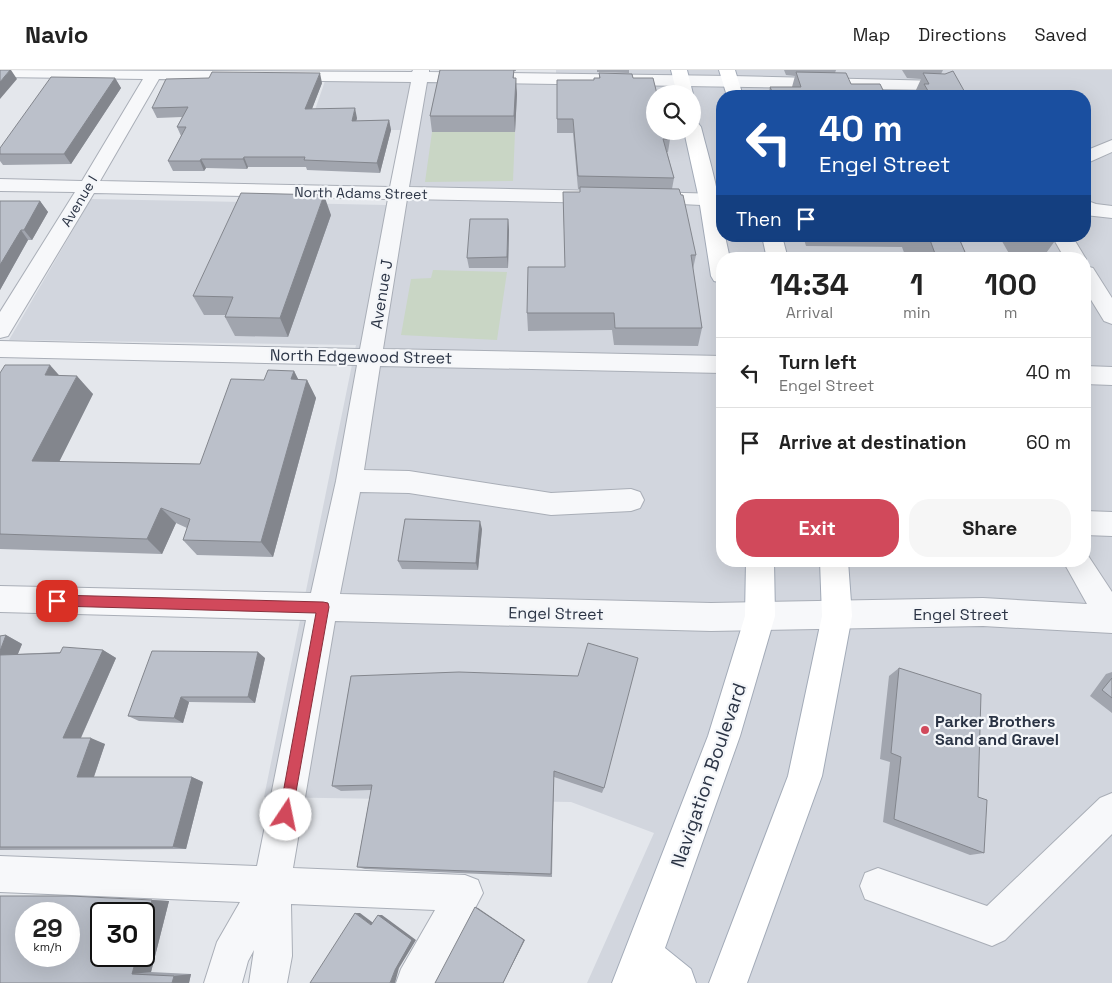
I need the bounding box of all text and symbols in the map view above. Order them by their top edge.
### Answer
text: Navio [25,19,89,50]
text: Map [853,23,890,46]
text: Directions [918,23,1007,46]
text: Saved [1035,23,1087,46]
map controls [646,85,701,140]
button: search [646,85,701,140]
text: 40 m [819,107,903,151]
icon: left [736,110,801,175]
text: Engel Street [819,150,950,178]
street label: Avenue I [57,172,101,230]
street label: North Adams Street [294,183,428,203]
icon: arrive [792,205,820,233]
text: Then [736,207,782,232]
street label: Avenue J [366,258,397,330]
text: 14:34 [770,265,849,304]
text: 1 [910,265,924,304]
text: 100 [985,265,1037,304]
text: Arrival [786,302,833,323]
text: min [903,302,930,323]
text: m [1004,302,1018,323]
street label: North Edgewood Street [270,344,452,369]
text: Turn left [779,350,857,375]
icon: left [736,359,764,387]
text: 40 m [1026,360,1071,385]
text: Engel Street [779,375,874,396]
icon: arrive [736,429,764,457]
text: Arrive at destination [779,430,967,455]
text: 60 m [1026,430,1071,455]
button: Exit [736,499,899,557]
button: Share [909,499,1071,557]
pin [36,580,78,622]
icon: arrive [43,587,71,615]
street label: Engel Street [508,602,604,625]
street label: Engel Street [913,604,1009,625]
street label: Navigation Boulevard [665,680,752,871]
place label: Parker Brothers Sand and Gravel [935,711,1059,750]
marker: Parker Brothers Sand and Gravel [919,724,931,736]
position arrow [259,788,311,840]
speed limit sign: 30 [90,902,155,967]
text: 29 [32,912,63,944]
text: km/h [33,939,62,955]

